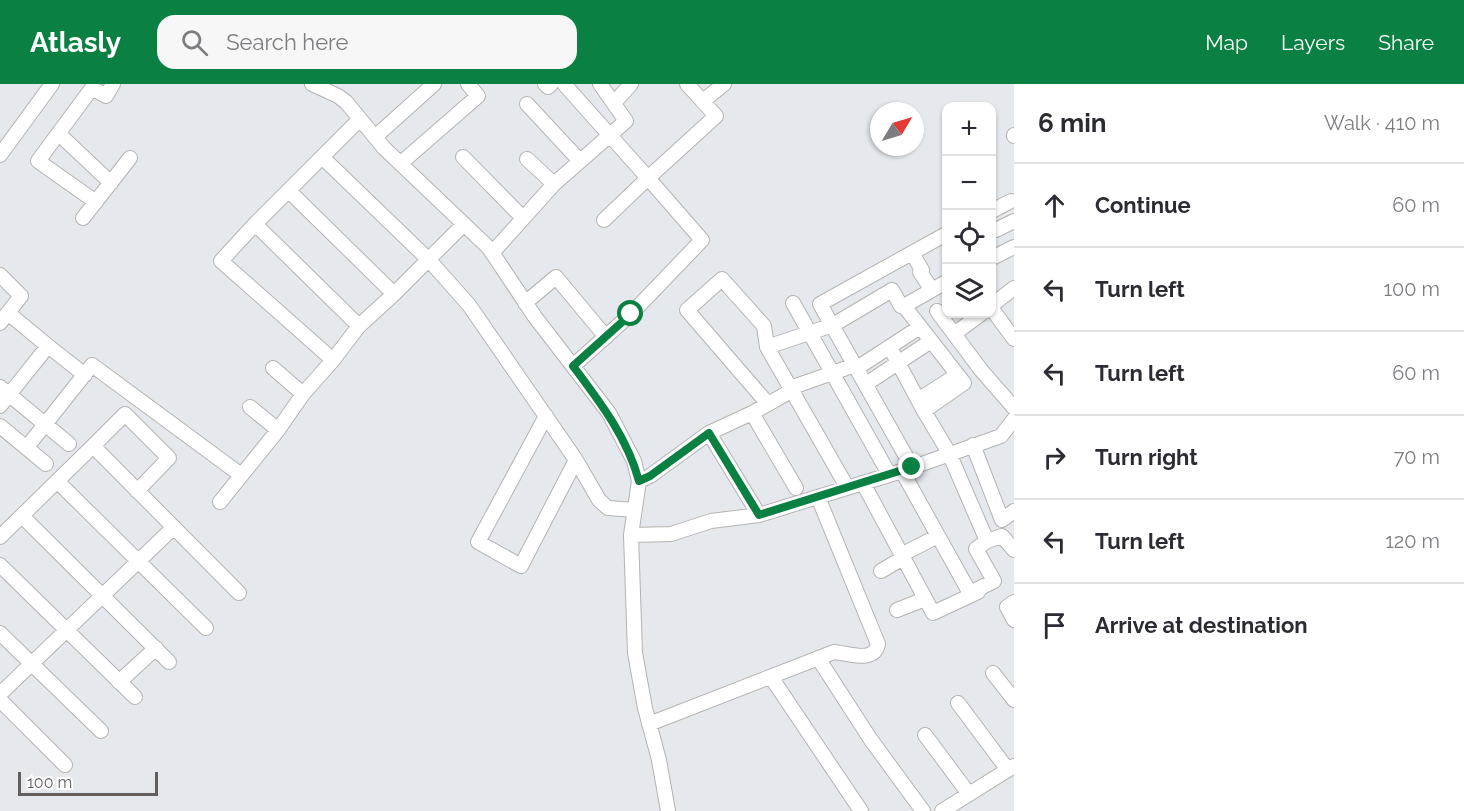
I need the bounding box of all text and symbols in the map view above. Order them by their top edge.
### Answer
search box [157,15,577,69]
text: Atlasly [30,26,121,59]
icon: search [178,26,211,59]
text: Search here [226,29,348,55]
text: Map [1205,30,1248,55]
text: Layers [1281,30,1345,55]
text: Share [1378,30,1434,55]
north arrow [870,102,924,156]
map controls [942,102,996,318]
button: + [942,102,996,156]
text: 6 min [1038,108,1107,138]
text: Walk · 410 m [1324,111,1440,135]
button: − [942,156,996,210]
icon: ahead [1038,189,1071,222]
text: Continue [1095,192,1191,218]
text: 60 m [1392,193,1440,217]
button: locate [942,210,996,264]
button: layers [942,264,996,318]
icon: left [1038,273,1071,306]
text: Turn left [1095,276,1185,302]
text: 100 m [1383,277,1440,301]
route start [617,300,643,326]
icon: left [1038,357,1071,390]
text: Turn left [1095,360,1185,386]
text: 60 m [1392,361,1440,385]
icon: right [1038,441,1071,474]
text: Turn right [1095,444,1198,470]
text: 70 m [1394,445,1440,469]
route end [898,453,924,479]
icon: left [1038,525,1071,558]
text: Turn left [1095,528,1185,554]
text: 120 m [1385,529,1440,553]
icon: arrive [1038,609,1071,642]
text: Arrive at destination [1095,612,1308,638]
scale bar [18,769,158,796]
text: 100 m [27,773,72,792]

